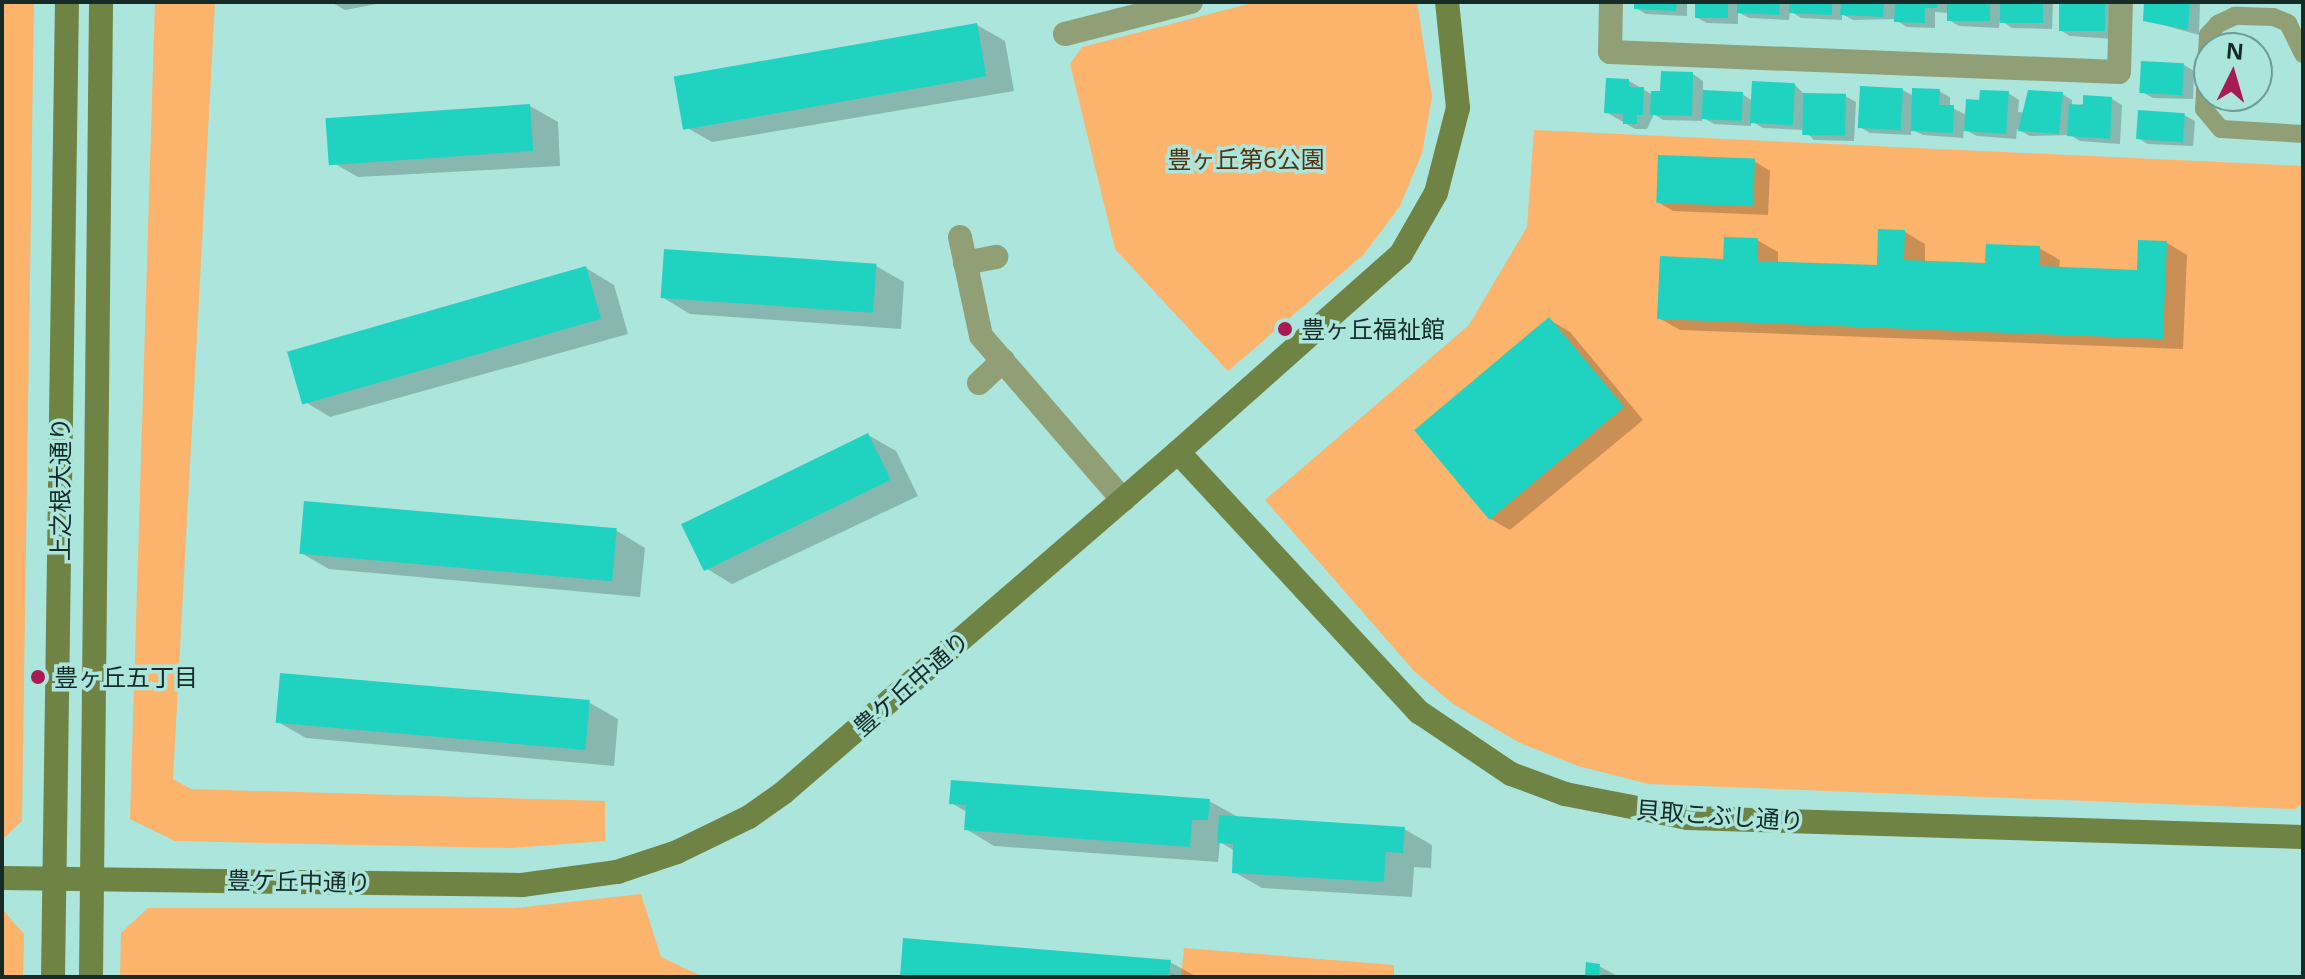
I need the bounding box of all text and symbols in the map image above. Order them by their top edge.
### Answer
north arrow [2193,32,2273,112]
text: N [2225,34,2245,66]
park label: 豊ヶ丘第6公園 [1167,145,1325,173]
place label: 豊ヶ丘福祉館 [1301,315,1445,343]
marker: 豊ヶ丘福祉館 [1276,320,1294,338]
street label: 上之根大通り [46,417,74,561]
street label: 豊ケ丘中通り [847,625,975,741]
place label: 豊ヶ丘五丁目 [54,663,198,691]
marker: 豊ヶ丘五丁目 [29,668,47,686]
street label: 貝取こぶし通り [1635,795,1805,835]
street label: 豊ケ丘中通り [227,865,371,897]

